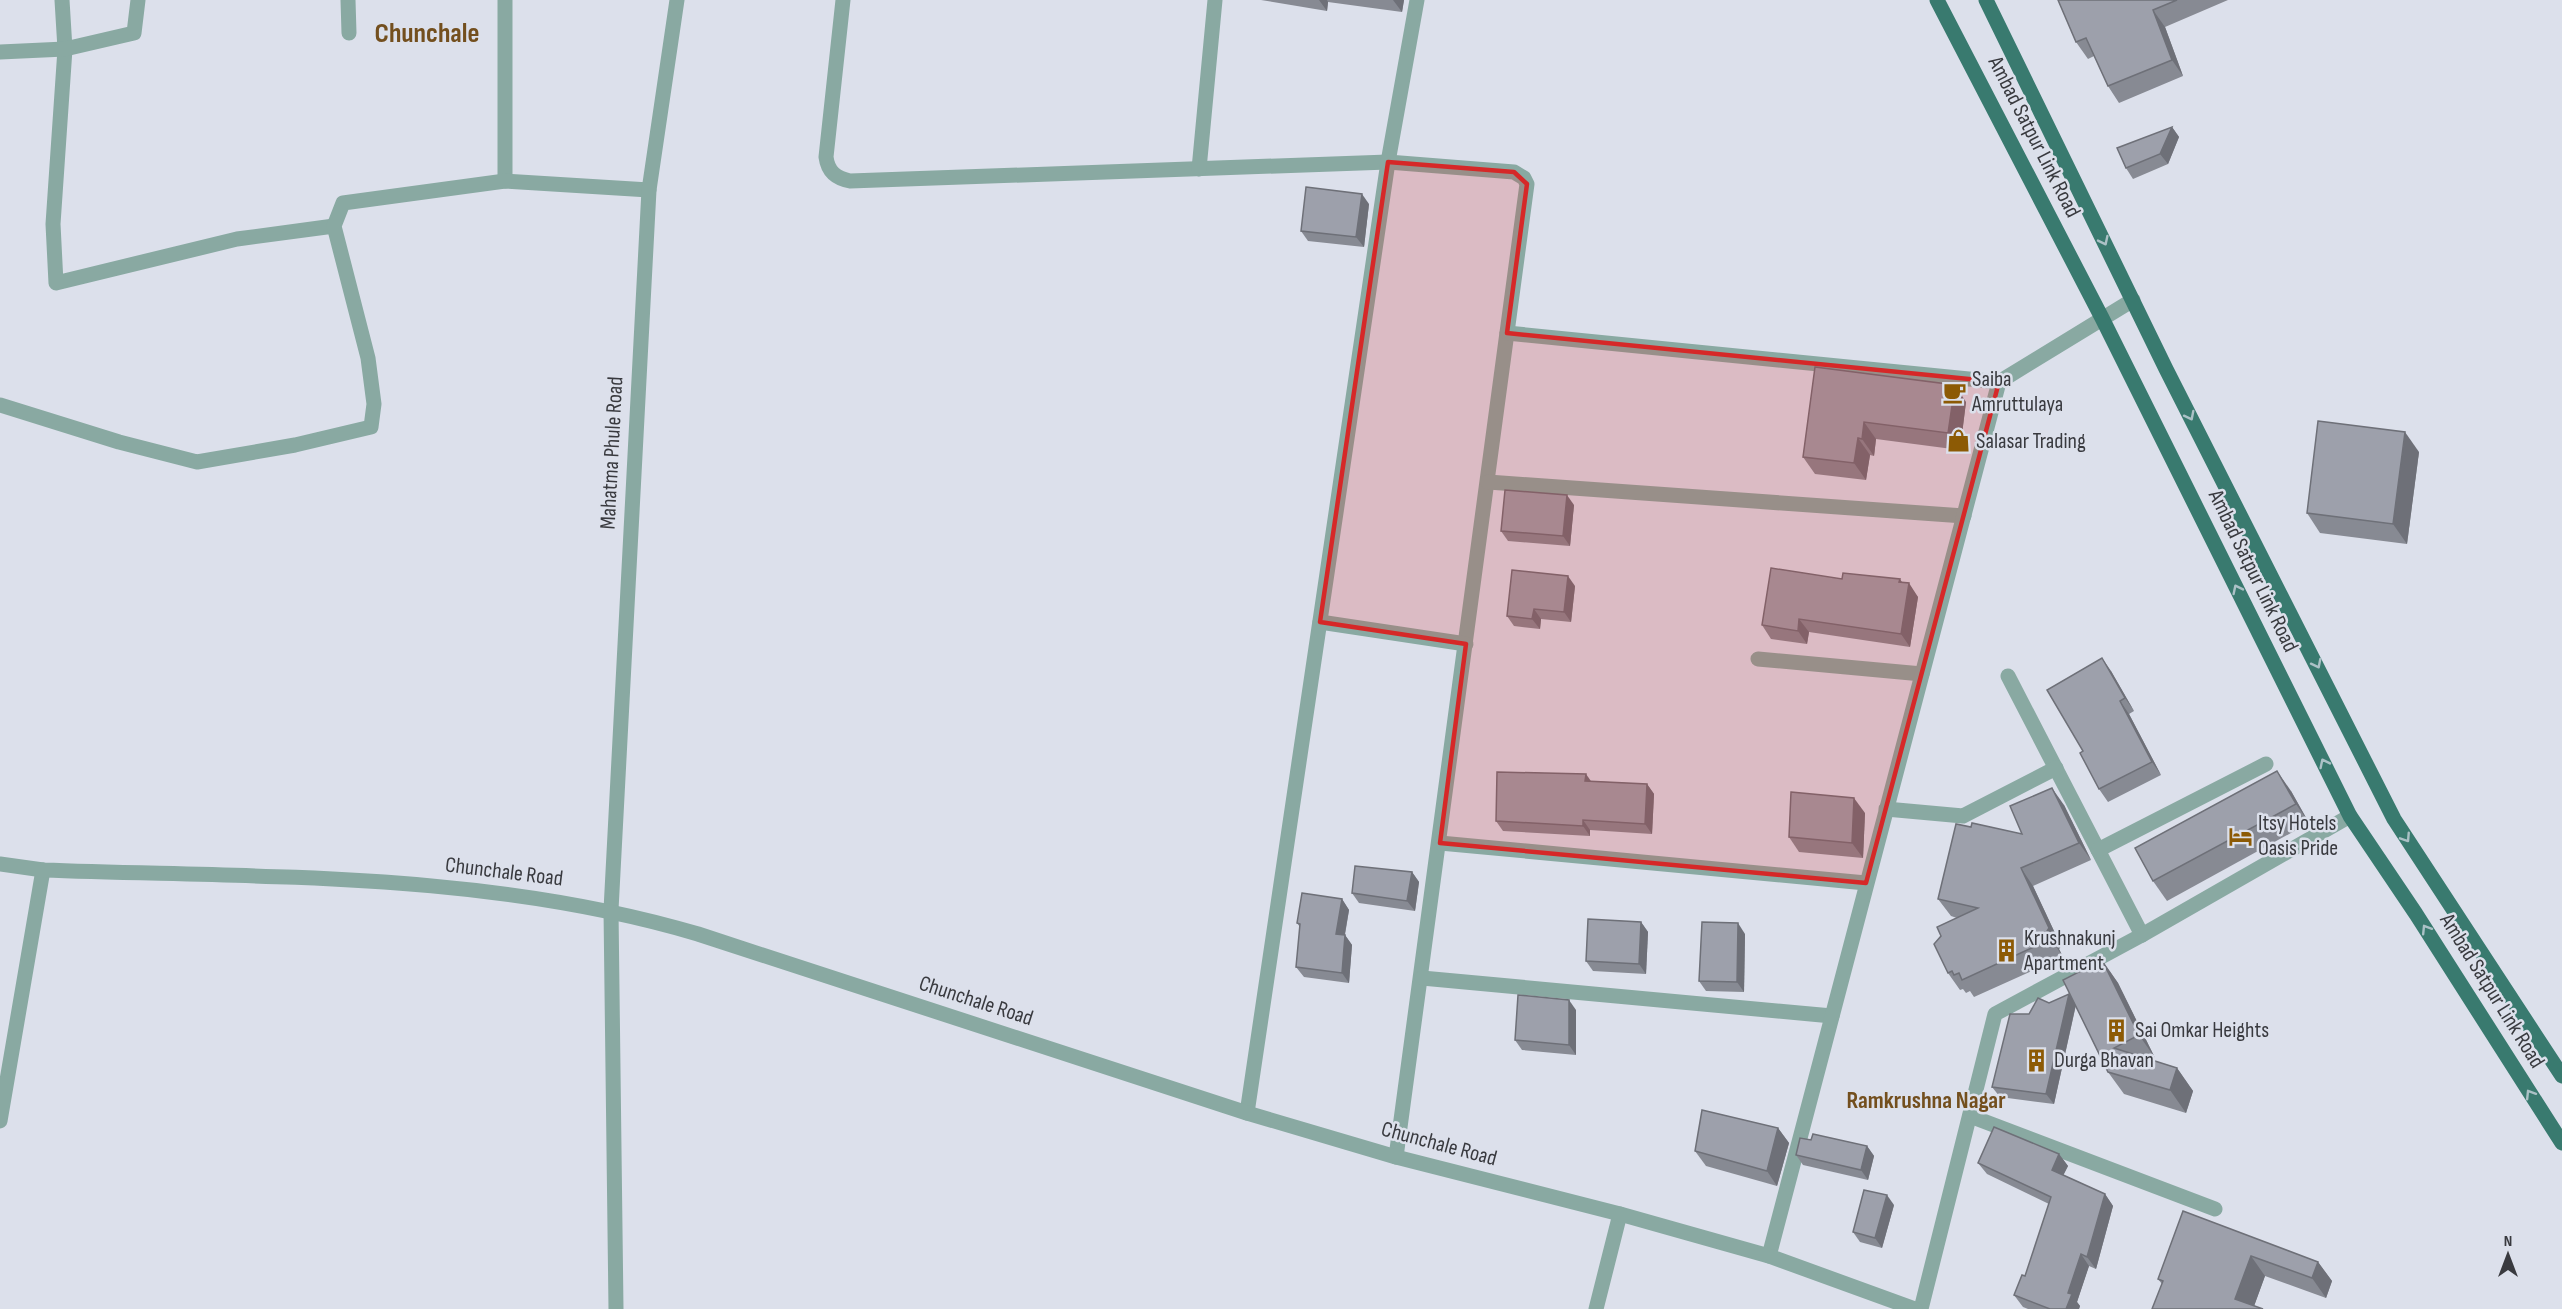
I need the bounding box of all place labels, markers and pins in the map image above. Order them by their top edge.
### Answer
place label: Saiba Amruttulaya [1971,366,2063,418]
cafe icon: Saiba Amruttulaya [1941,379,1967,405]
shop icon: Salasar Trading [1945,428,1971,454]
place label: Salasar Trading [1976,428,2086,455]
place label: Itsy Hotels Oasis Pride [2258,810,2338,862]
hotel icon: Itsy Hotels Oasis Pride [2227,823,2253,849]
place label: Krushnakunj Apartment [2023,925,2116,977]
building icon: Krushnakunj Apartment [1993,938,2019,964]
building icon: Sai Omkar Heights [2104,1017,2130,1043]
place label: Sai Omkar Heights [2135,1017,2269,1044]
building icon: Durga Bhavan [2023,1047,2049,1073]
place label: Durga Bhavan [2054,1047,2154,1074]

